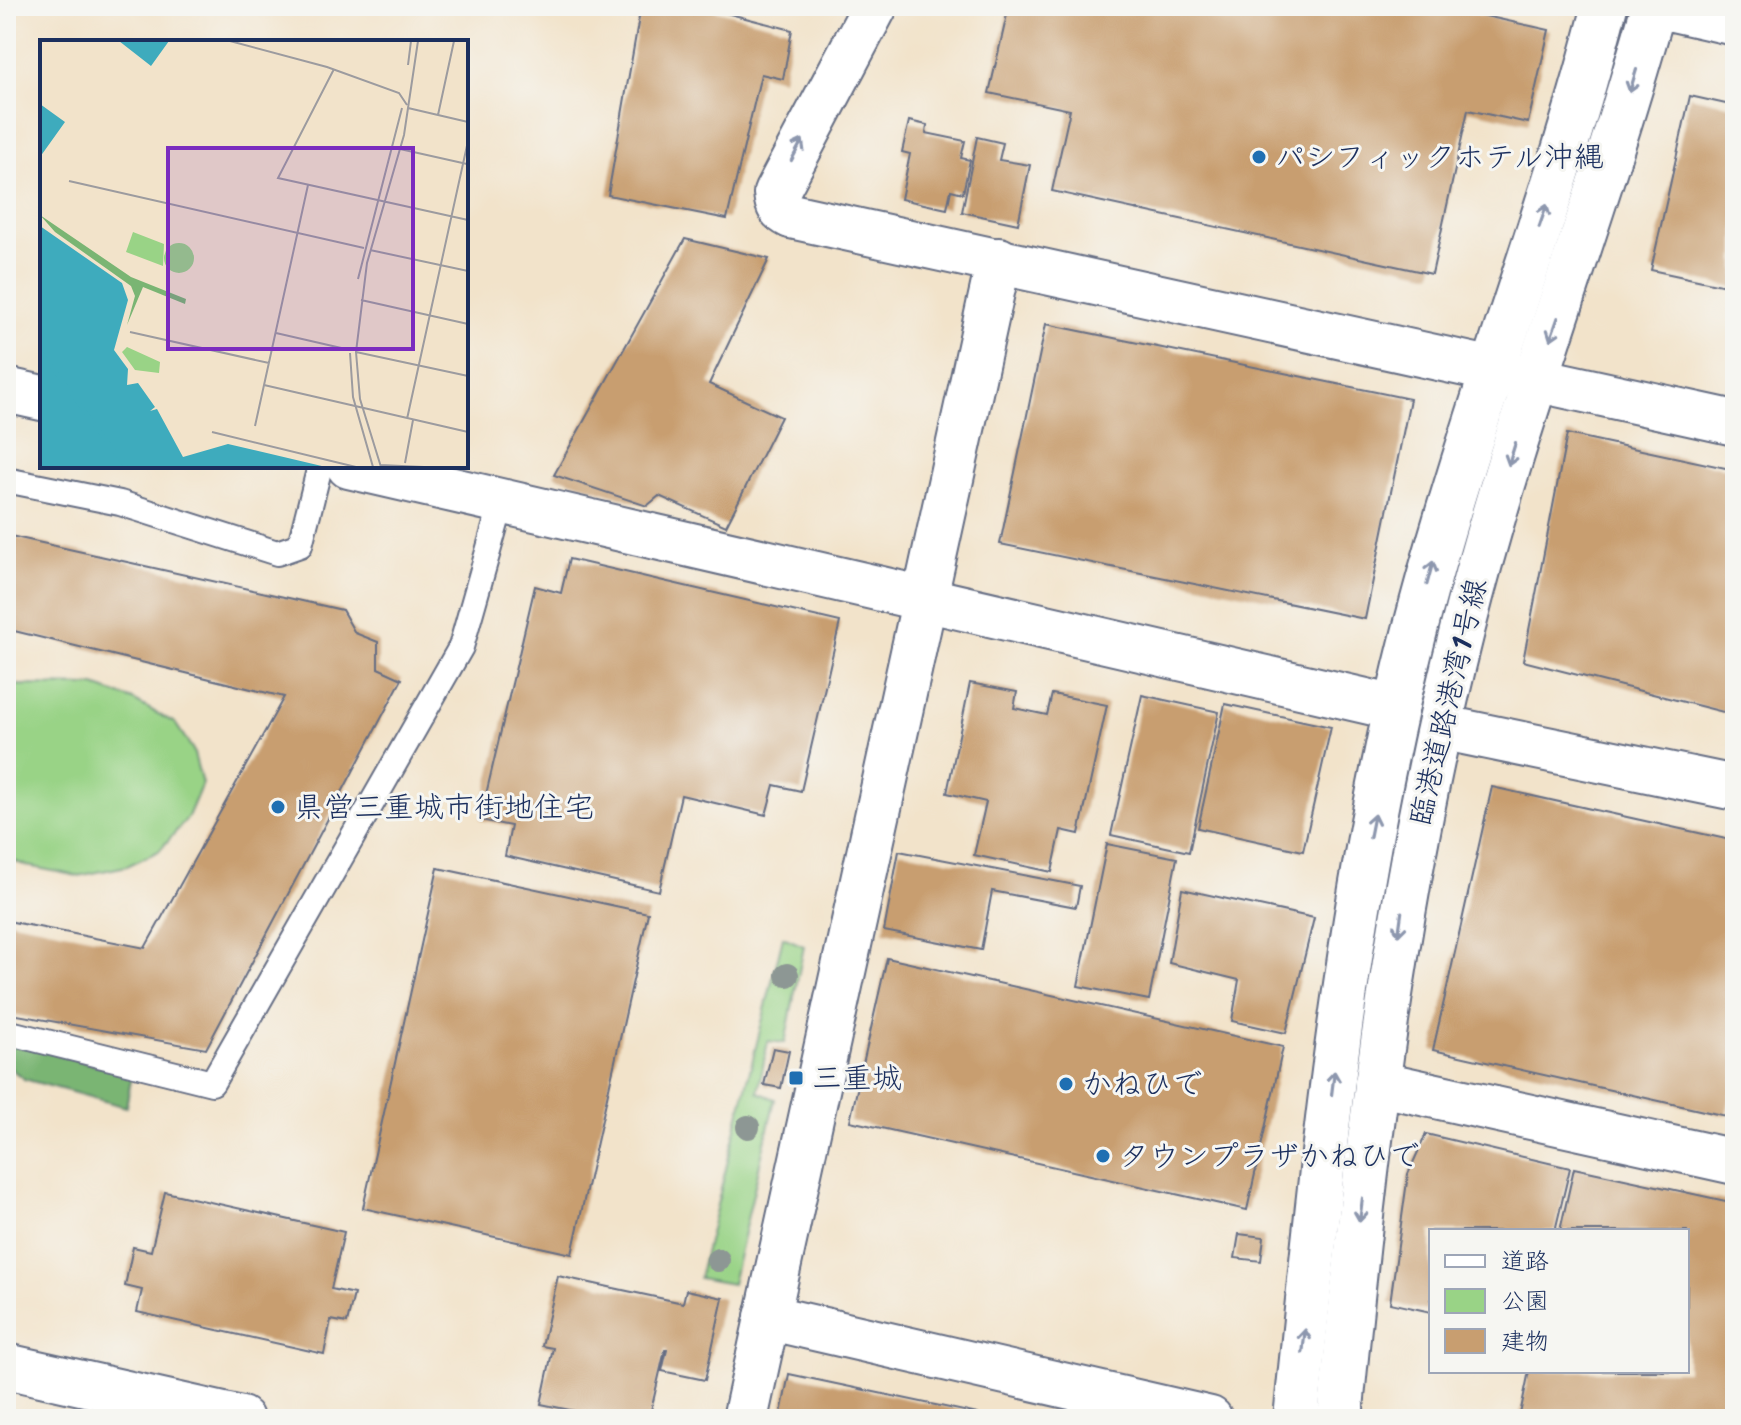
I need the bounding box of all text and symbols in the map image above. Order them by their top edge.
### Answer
inset map [40,40,468,468]
one-way arrow [1625,68,1640,94]
place label: パシフィックホテル沖縄 [1275,130,1604,184]
one-way arrow [790,139,805,163]
marker: パシフィックホテル沖縄 [1250,148,1268,166]
one-way arrow [1537,204,1552,229]
one-way arrow [1545,316,1560,341]
one-way arrow [1504,440,1519,466]
one-way arrow [1424,560,1439,586]
street label: 臨港道路港湾1号線 [1393,573,1503,831]
place label: 県営三重城市街地住宅 [294,780,594,834]
marker: 県営三重城市街地住宅 [269,798,287,816]
one-way arrow [1366,814,1381,839]
one-way arrow [1392,911,1407,936]
place label: 三重城 [812,1051,902,1105]
place label: かねひで [1082,1057,1202,1111]
marker: 三重城 [787,1069,805,1087]
one-way arrow [1326,1071,1341,1096]
marker: かねひで [1057,1075,1075,1093]
place label: タウンプラザかねひで [1119,1129,1419,1183]
marker: タウンプラザかねひで [1094,1147,1112,1165]
one-way arrow [1353,1196,1368,1222]
legend [1429,1229,1689,1373]
text: 道路 [1501,1240,1549,1282]
text: 公園 [1501,1280,1549,1322]
text: 建物 [1501,1320,1549,1362]
one-way arrow [1296,1328,1311,1355]

